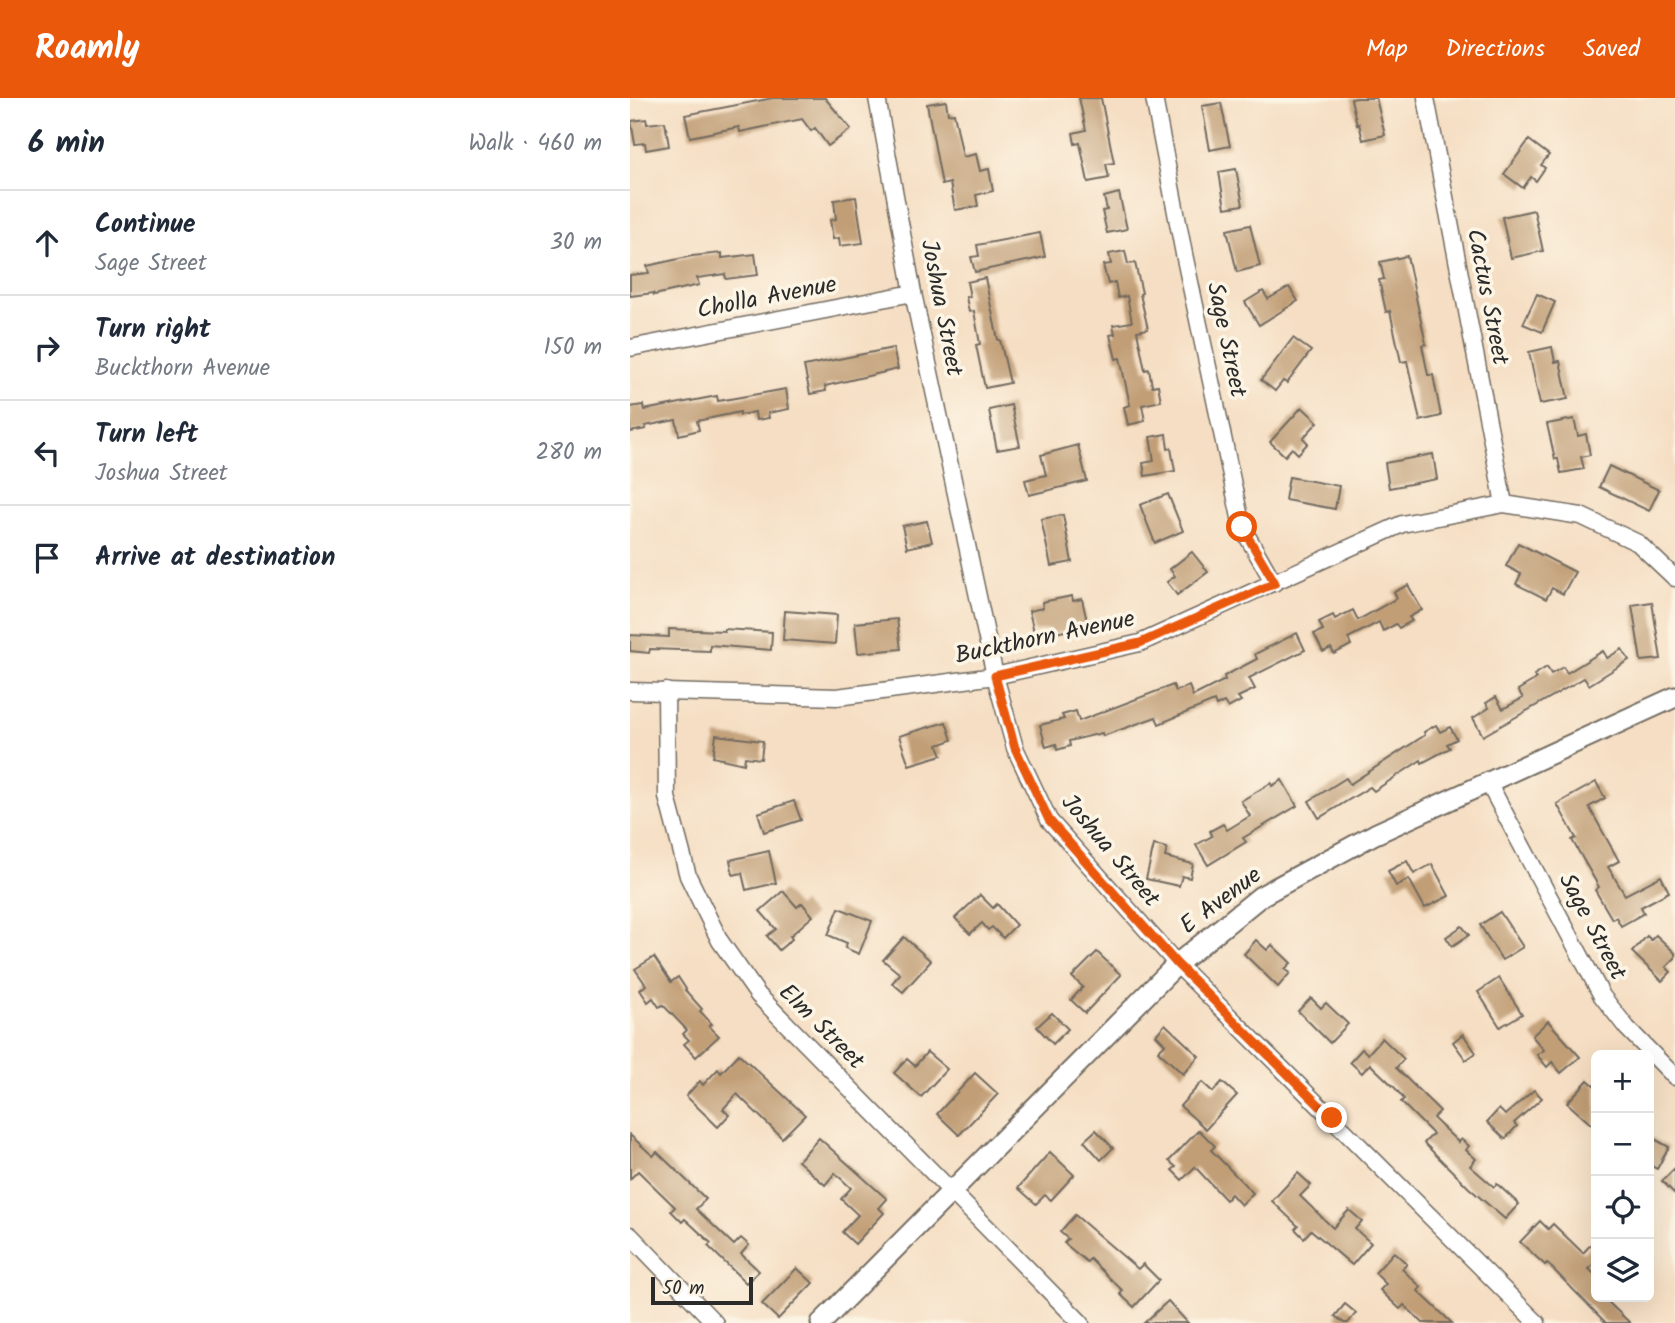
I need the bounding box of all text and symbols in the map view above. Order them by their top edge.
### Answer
text: Roamly [35,23,140,76]
text: Map [1366,30,1408,69]
text: Directions [1446,30,1545,69]
text: Saved [1583,30,1640,69]
text: 6 min [28,120,105,168]
text: Walk · 460 m [468,126,602,162]
text: Continue [95,204,196,246]
icon: ahead [28,224,66,262]
text: 30 m [550,225,602,261]
street label: Cactus Street [1455,226,1519,369]
street label: Joshua Street [909,236,973,380]
text: Sage Street [95,246,207,282]
street label: Cholla Avenue [694,265,840,331]
street label: Sage Street [1195,279,1257,402]
text: Turn right [95,309,211,351]
icon: right [28,329,66,367]
text: 150 m [543,330,602,366]
text: Buckthorn Avenue [95,351,270,387]
text: Turn left [95,414,198,456]
icon: left [28,434,66,472]
text: 280 m [536,435,602,471]
text: Joshua Street [95,456,228,492]
route start [1226,511,1257,542]
text: Arrive at destination [95,537,335,579]
icon: arrive [28,539,66,577]
street label: Buckthorn Avenue [952,600,1139,676]
street label: Joshua Street [1051,785,1170,917]
street label: E Avenue [1172,857,1271,945]
street label: Sage Street [1547,866,1637,988]
street label: Elm Street [768,974,874,1080]
map controls [1591,1050,1654,1302]
button: + [1591,1050,1654,1113]
route end [1316,1102,1347,1133]
button: − [1591,1113,1654,1176]
button: locate [1591,1176,1654,1239]
button: layers [1591,1239,1654,1302]
scale bar [651,1274,752,1306]
text: 50 m [662,1274,704,1304]

